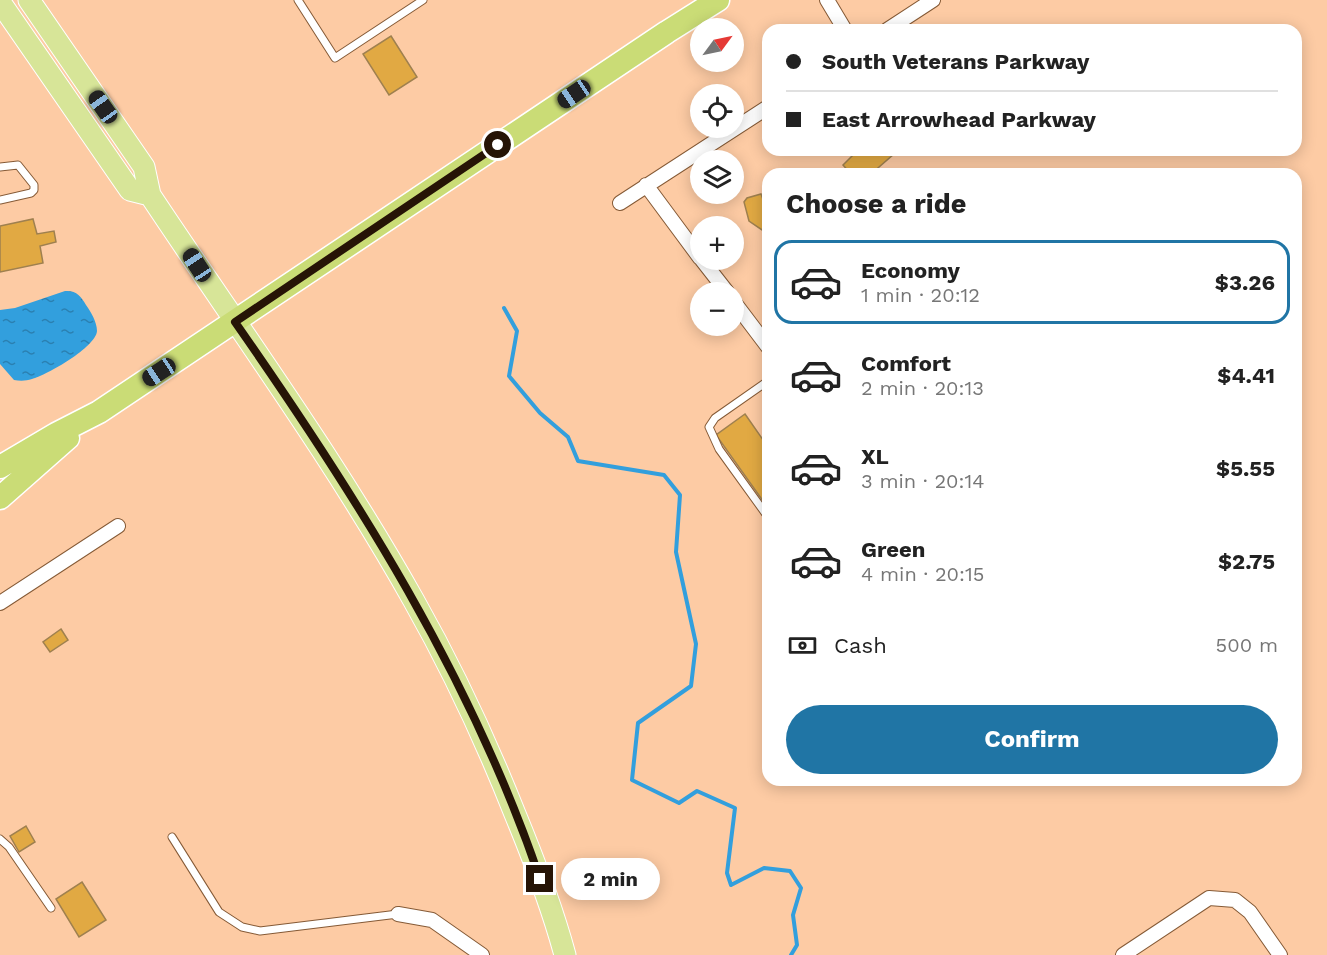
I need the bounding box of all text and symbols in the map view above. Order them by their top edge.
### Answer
north arrow [690,18,744,72]
map controls [690,18,744,336]
text: South Veterans Parkway [822,49,1089,74]
car [554,76,594,112]
button: locate [690,84,744,138]
car [85,87,121,127]
text: East Arrowhead Parkway [822,107,1096,132]
route start [484,131,511,158]
button: layers [690,150,744,204]
text: Choose a ride [786,188,966,220]
button: + [690,216,744,270]
car [180,245,214,285]
icon: car [789,255,843,309]
text: Economy [861,258,960,283]
text: $3.26 [1215,270,1275,295]
button: − [690,282,744,336]
text: 1 min · 20:12 [861,283,980,307]
icon: car [789,348,843,402]
text: Comfort [861,351,951,376]
car [139,355,179,389]
text: $4.41 [1217,363,1275,388]
text: 2 min · 20:13 [861,376,984,400]
icon: car [789,441,843,495]
text: XL [861,444,889,469]
text: $5.55 [1216,456,1275,481]
text: 3 min · 20:14 [861,469,984,493]
icon: car [789,534,843,588]
text: Green [861,537,925,562]
text: $2.75 [1218,549,1275,574]
text: 4 min · 20:15 [861,562,984,586]
icon: cash [786,629,819,662]
text: Cash [834,633,887,658]
text: 500 m [1216,633,1278,657]
button: Confirm [786,705,1278,774]
callout: 2 min [561,858,660,900]
route end [526,865,553,892]
text: 2 min [583,867,638,891]

